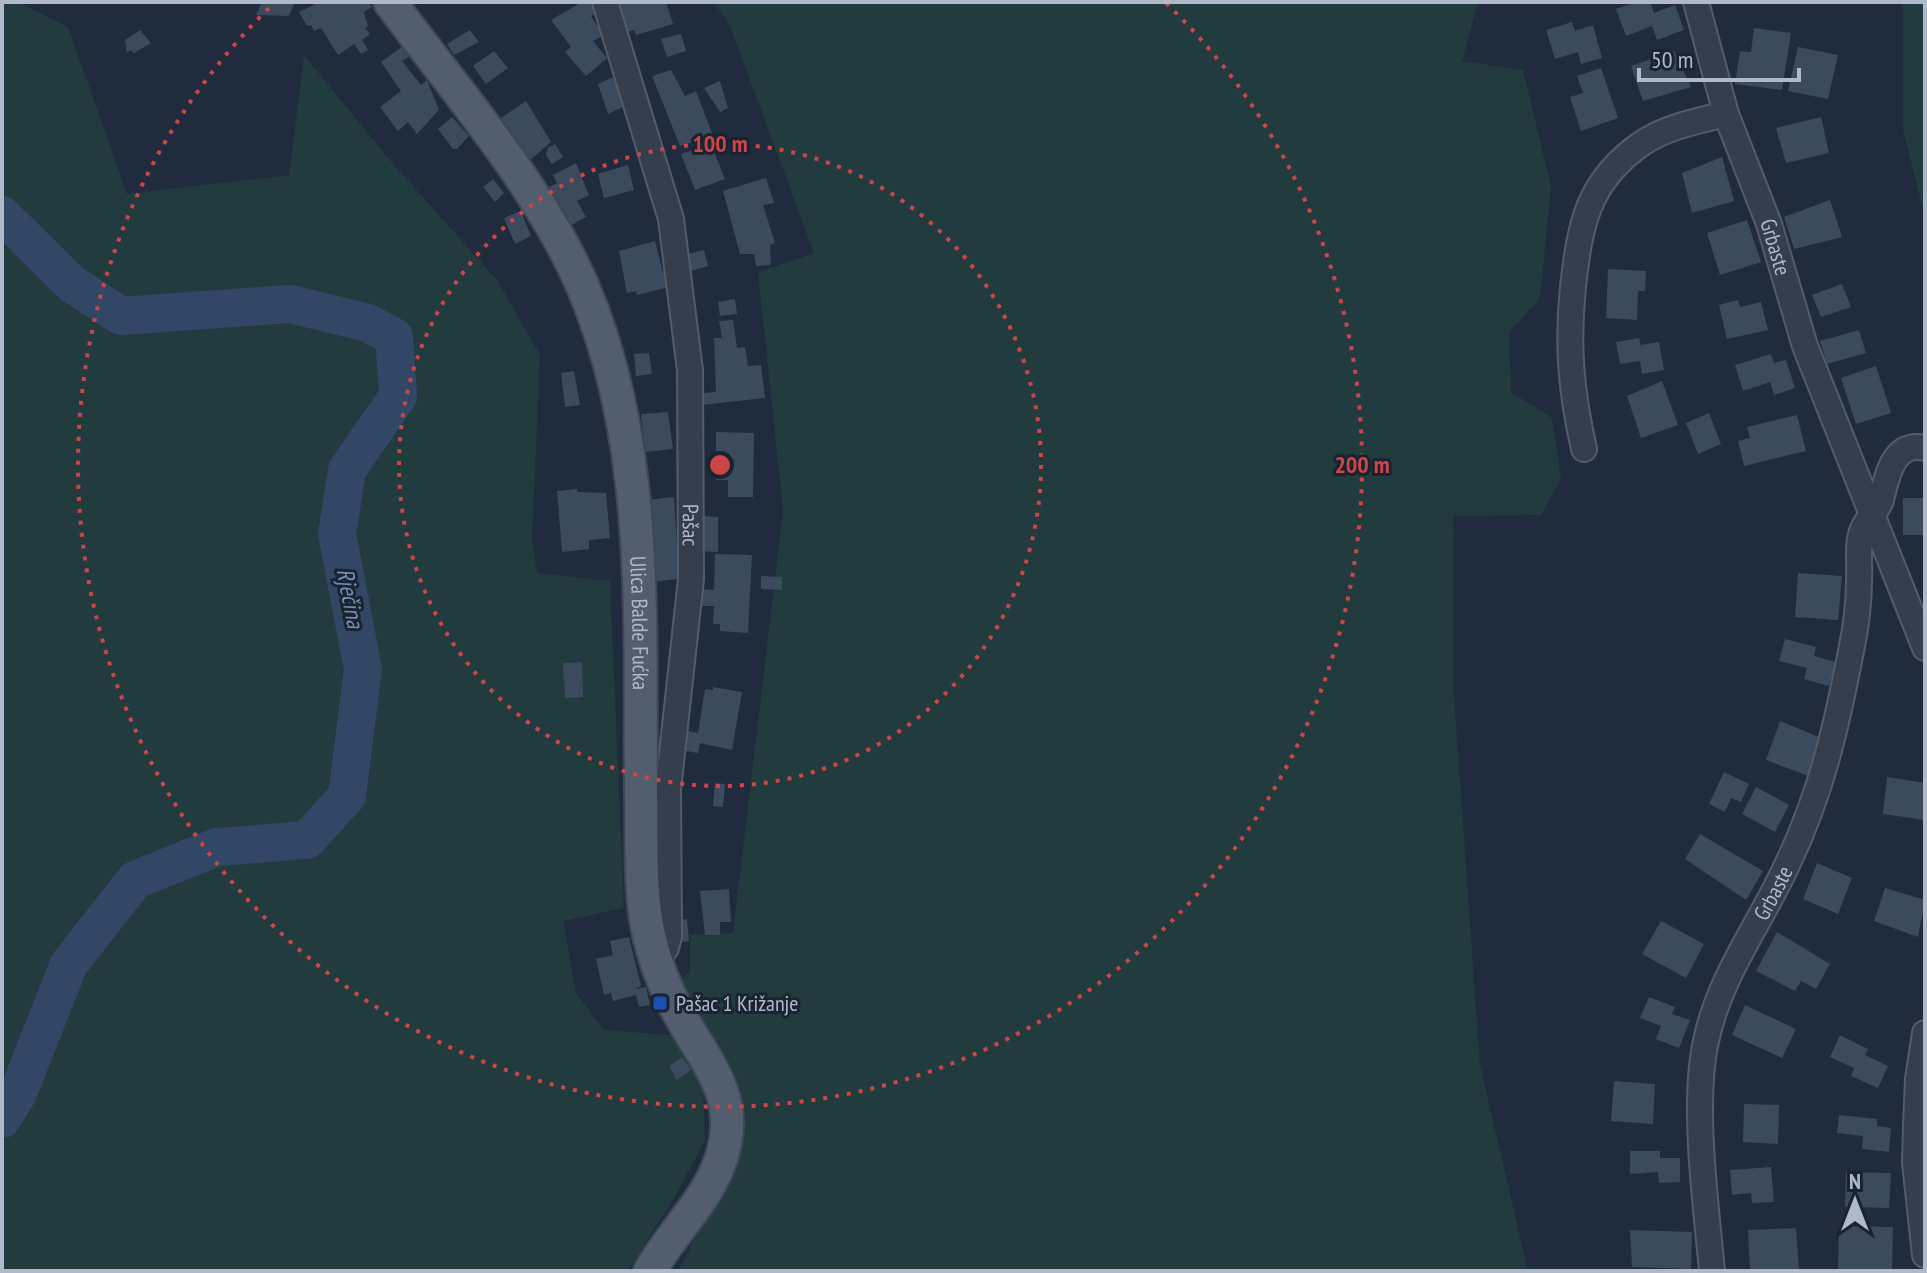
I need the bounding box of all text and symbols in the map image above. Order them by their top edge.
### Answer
scale bar [1639,32,1799,82]
text: 50 m [1651,44,1693,75]
text: 100 m [692,128,748,159]
street label: Grbaste [1754,215,1797,279]
text: 200 m [1334,449,1390,480]
centre of rings [706,451,734,479]
street label: Pašac [677,504,705,546]
street label: Ulica Balde Fućka [624,555,655,690]
water label: Rječina [330,565,372,632]
street label: Grbaste [1747,861,1799,925]
place label: Pašac 1 Križanje [676,989,798,1017]
marker: Pašac 1 Križanje [651,994,669,1012]
north arrow [1815,1161,1895,1241]
text: N [1849,1167,1861,1195]

